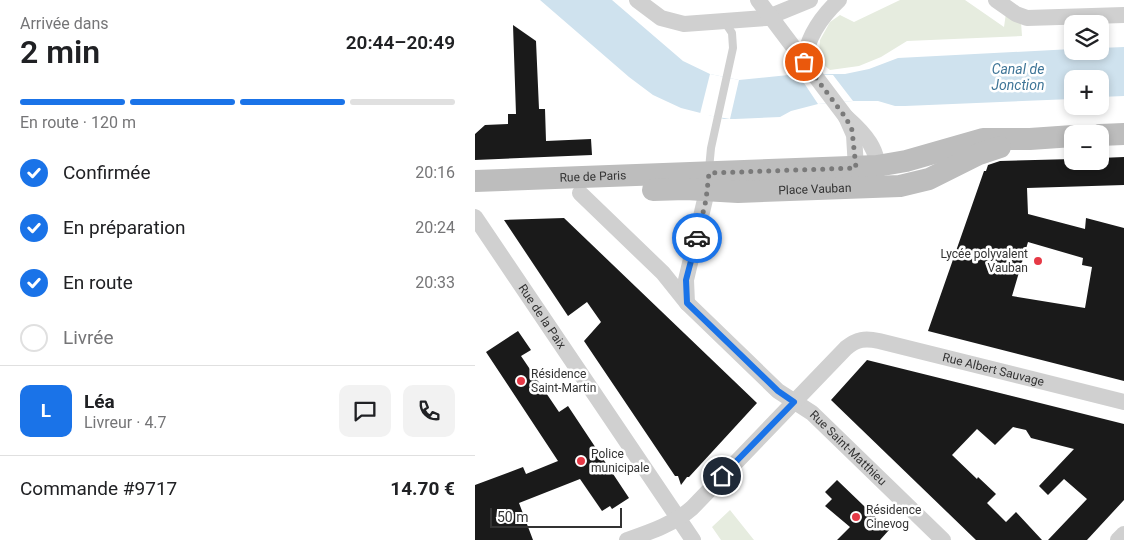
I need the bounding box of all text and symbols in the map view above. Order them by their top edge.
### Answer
text: Arrivée dans [20,14,109,33]
map controls [1064,15,1109,170]
button: layers [1064,15,1109,60]
text: 20:44–20:49 [346,31,455,54]
text: 2 min [20,33,100,71]
pin [783,41,825,83]
icon: bag [790,48,818,76]
water label: Canal de Jonction [992,61,1044,93]
button: + [1064,70,1109,115]
text: En route · 120 m [20,113,136,132]
button: − [1064,125,1109,170]
icon: check [20,159,48,187]
text: Confirmée [63,161,150,184]
text: 20:16 [415,163,455,182]
street label: Rue de Paris [559,168,627,185]
street label: Place Vauban [778,181,852,198]
courier [672,213,722,263]
icon: check [20,214,48,242]
text: En préparation [63,216,186,239]
text: 20:24 [415,218,455,237]
icon: car [683,224,711,252]
place label: Lycée polyvalent Vauban [940,247,1028,275]
marker: Lycée polyvalent Vauban [1032,255,1044,267]
icon: check [20,269,48,297]
text: En route [63,271,133,294]
text: 20:33 [415,273,455,292]
street label: Rue de la Paix [515,282,569,351]
text: Livrée [63,326,113,349]
street label: Rue Albert Sauvage [941,350,1046,389]
place label: Résidence Saint-Martin [531,367,596,395]
marker: Résidence Saint-Martin [515,375,527,387]
button: chat [339,385,391,437]
button: phone [403,385,455,437]
text: Léa [84,390,115,413]
text: L [41,399,51,422]
street label: Rue Saint-Matthieu [807,408,889,488]
text: Livreur · 4.7 [84,413,167,432]
place label: Police municipale [591,447,649,475]
marker: Police municipale [575,455,587,467]
pin [701,455,743,497]
icon: home [708,462,736,490]
text: Commande #9717 [20,477,177,500]
text: 14.70 € [390,477,455,500]
place label: Résidence Cinevog [866,503,921,531]
scale bar [490,505,623,528]
text: 50 m [497,509,529,525]
marker: Résidence Cinevog [850,511,862,523]

